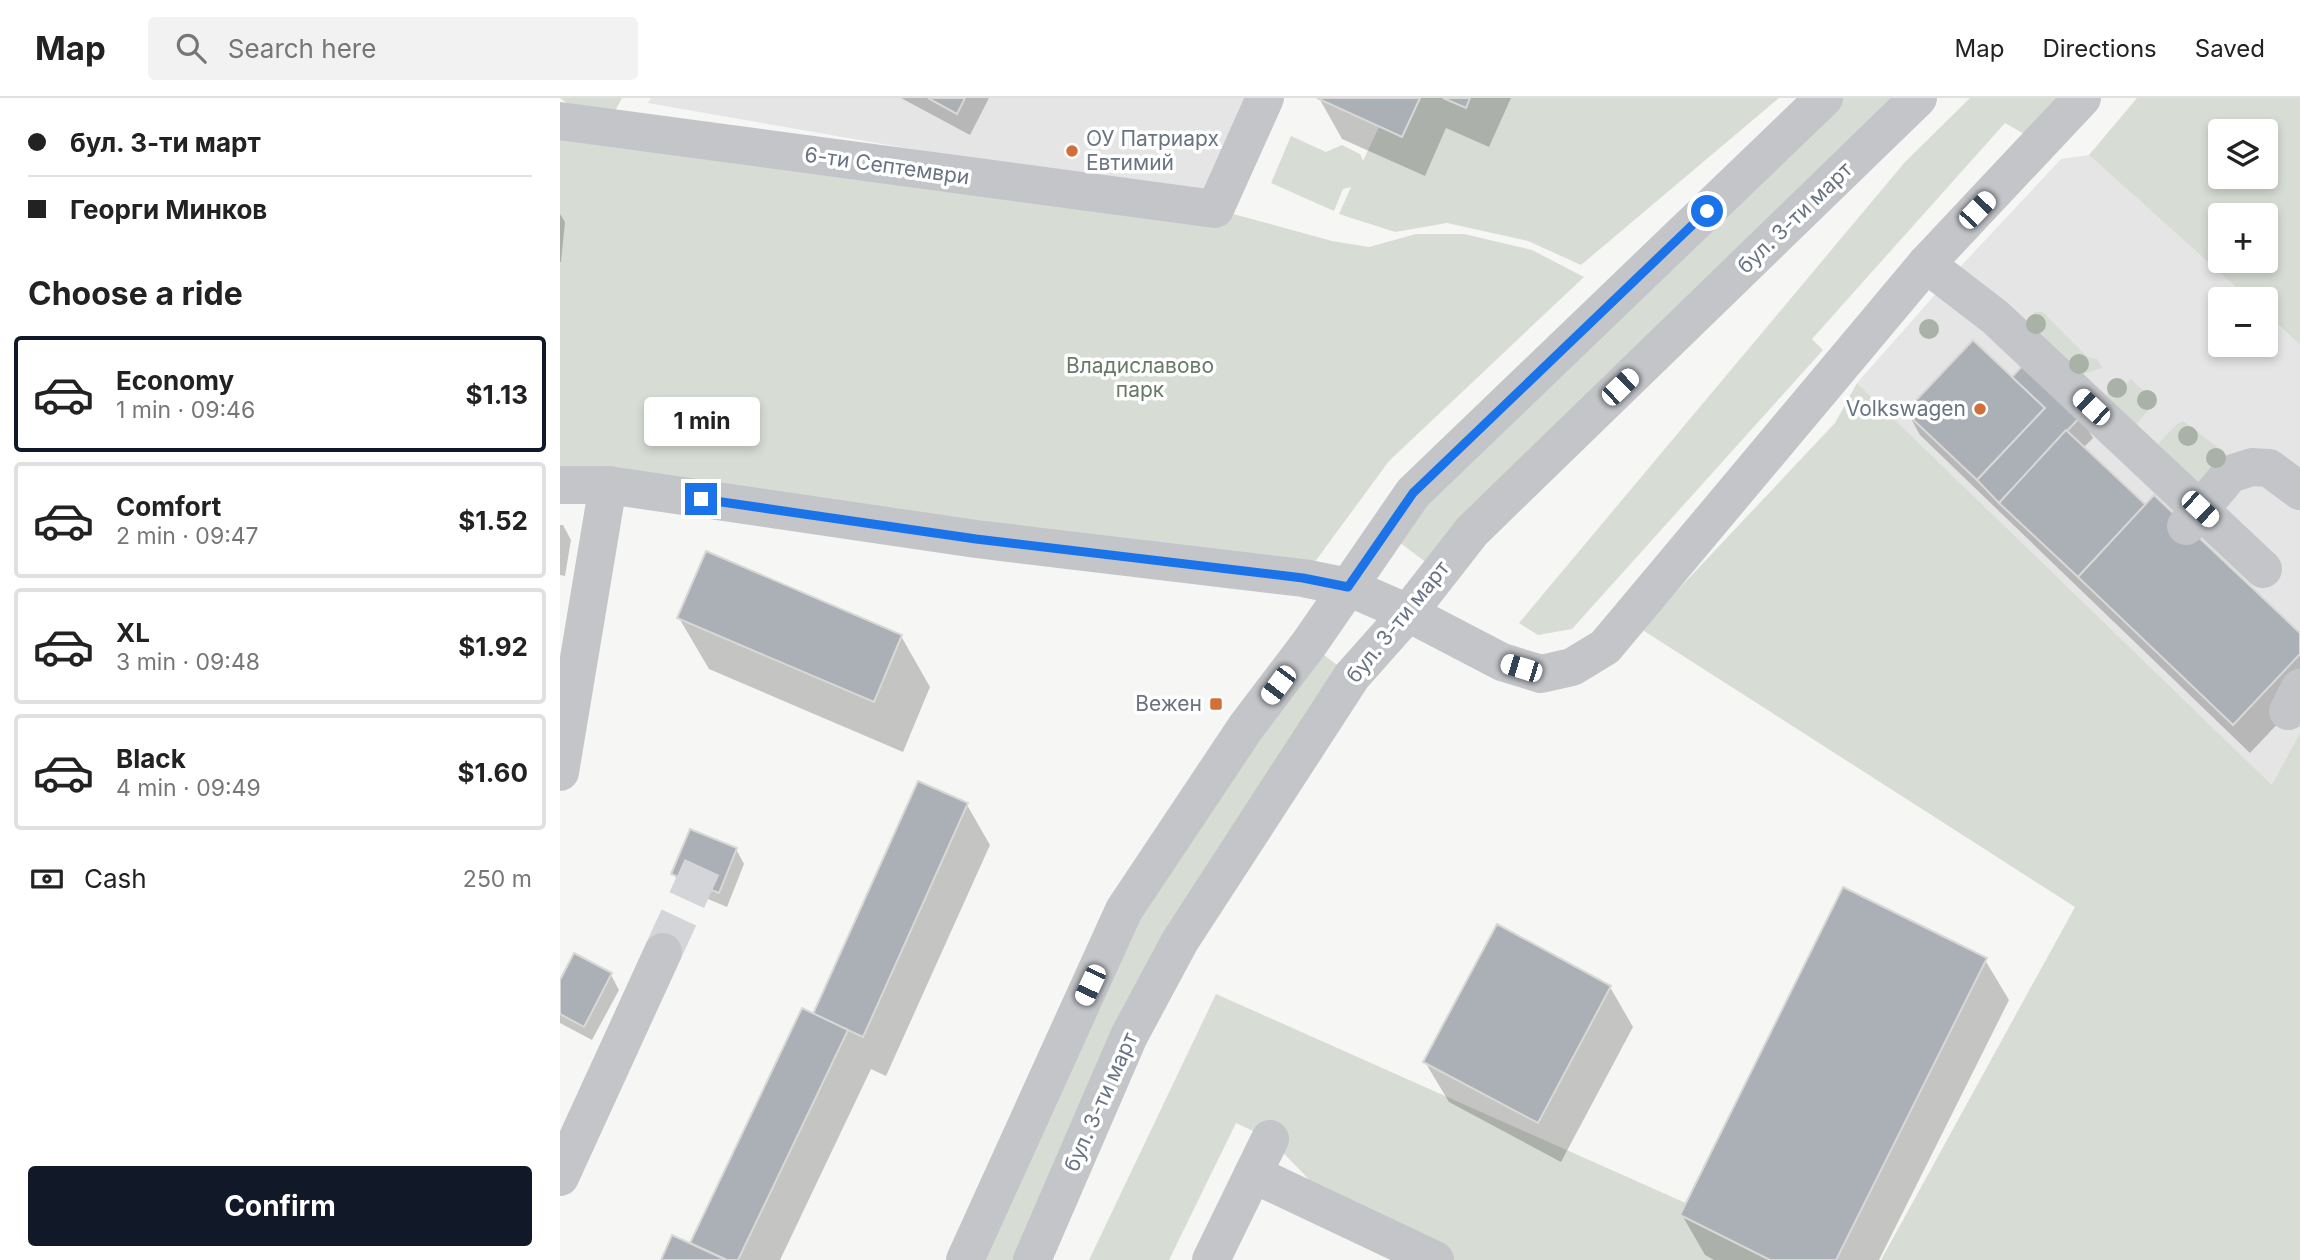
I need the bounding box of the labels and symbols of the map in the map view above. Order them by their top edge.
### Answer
place label: ОУ Патриарх Евтимий [1086,126,1219,175]
street label: 6-ти Септември [803,142,971,189]
marker: ОУ Патриарх Евтимий [1064,143,1080,159]
street label: бул. 3-ти март [1732,157,1857,278]
car [1955,188,2000,232]
route start [1691,195,1723,227]
park label: Владиславово парк [1066,353,1214,402]
car [1598,365,1643,409]
car [2069,385,2114,429]
place label: Volkswagen [1846,396,1966,421]
callout: 1 min [643,398,759,446]
marker: Volkswagen [1972,401,1988,417]
route end [685,483,717,515]
car [2178,487,2223,531]
street label: бул. 3-ти март [1341,556,1454,687]
car [1498,652,1545,684]
car [1257,662,1300,708]
place label: Вежен [1135,691,1202,716]
marker: Вежен [1208,696,1224,712]
car [1072,962,1109,1008]
street label: бул. 3-ти март [1059,1028,1142,1175]

